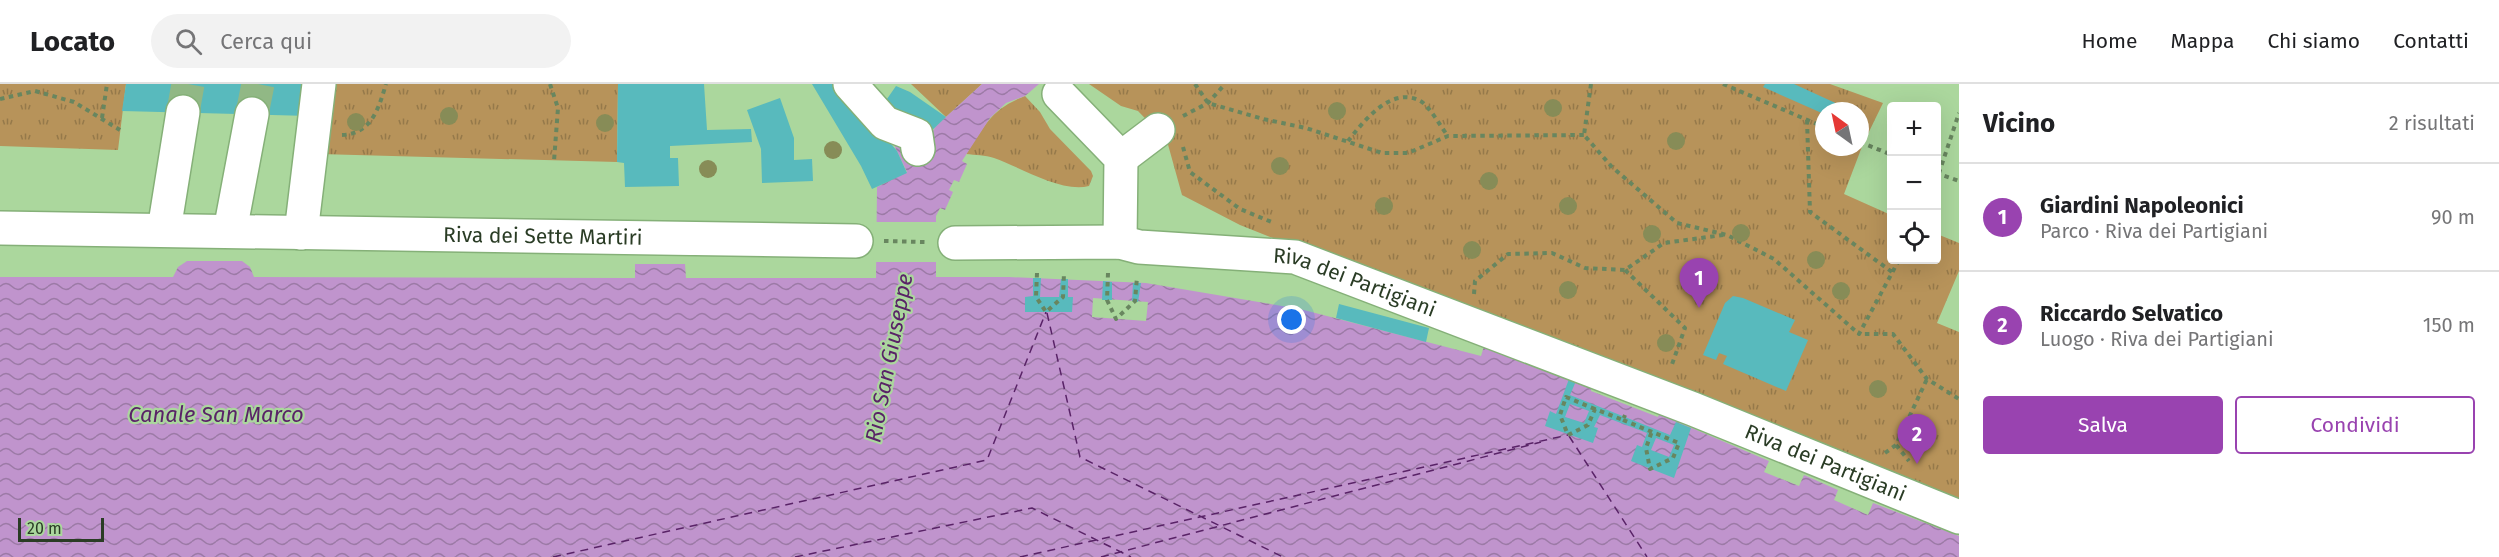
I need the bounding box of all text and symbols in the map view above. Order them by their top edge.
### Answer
search box [151,14,571,68]
text: Locato [30,25,115,58]
icon: search [172,25,205,58]
text: Cerca qui [220,28,312,55]
text: Home [2081,28,2137,54]
text: Mappa [2170,28,2234,54]
text: Chi siamo [2267,28,2360,54]
text: Contatti [2393,28,2469,54]
north arrow [1815,102,1869,156]
map controls [1887,102,1941,264]
button: + [1887,102,1941,156]
text: Vicino [1983,108,2055,139]
text: 2 risultati [2389,111,2475,135]
button: − [1887,156,1941,210]
text: Giardini Napoleonici [2040,192,2244,219]
text: 1 [1998,205,2007,229]
text: 90 m [2431,205,2475,229]
button: locate [1887,210,1941,264]
text: Parco · Riva dei Partigiani [2040,219,2268,243]
street label: Riva dei Sette Martiri [443,222,643,251]
street label: Riva dei Partigiani [1272,243,1440,323]
pin: 1 [1680,258,1718,308]
water label: Rio San Giuseppe [859,271,919,445]
text: Riccardo Selvatico [2040,300,2223,327]
your location [1277,305,1306,334]
text: 2 [1997,313,2008,337]
text: 150 m [2423,313,2475,337]
text: Luogo · Riva dei Partigiani [2040,327,2274,351]
button: Salva [1983,396,2223,454]
button: Condividi [2235,396,2475,454]
water label: Canale San Marco [128,401,304,428]
pin: 2 [1898,414,1936,464]
street label: Riva dei Partigiani [1741,418,1910,507]
scale bar [18,515,104,542]
text: 20 m [27,519,62,538]

